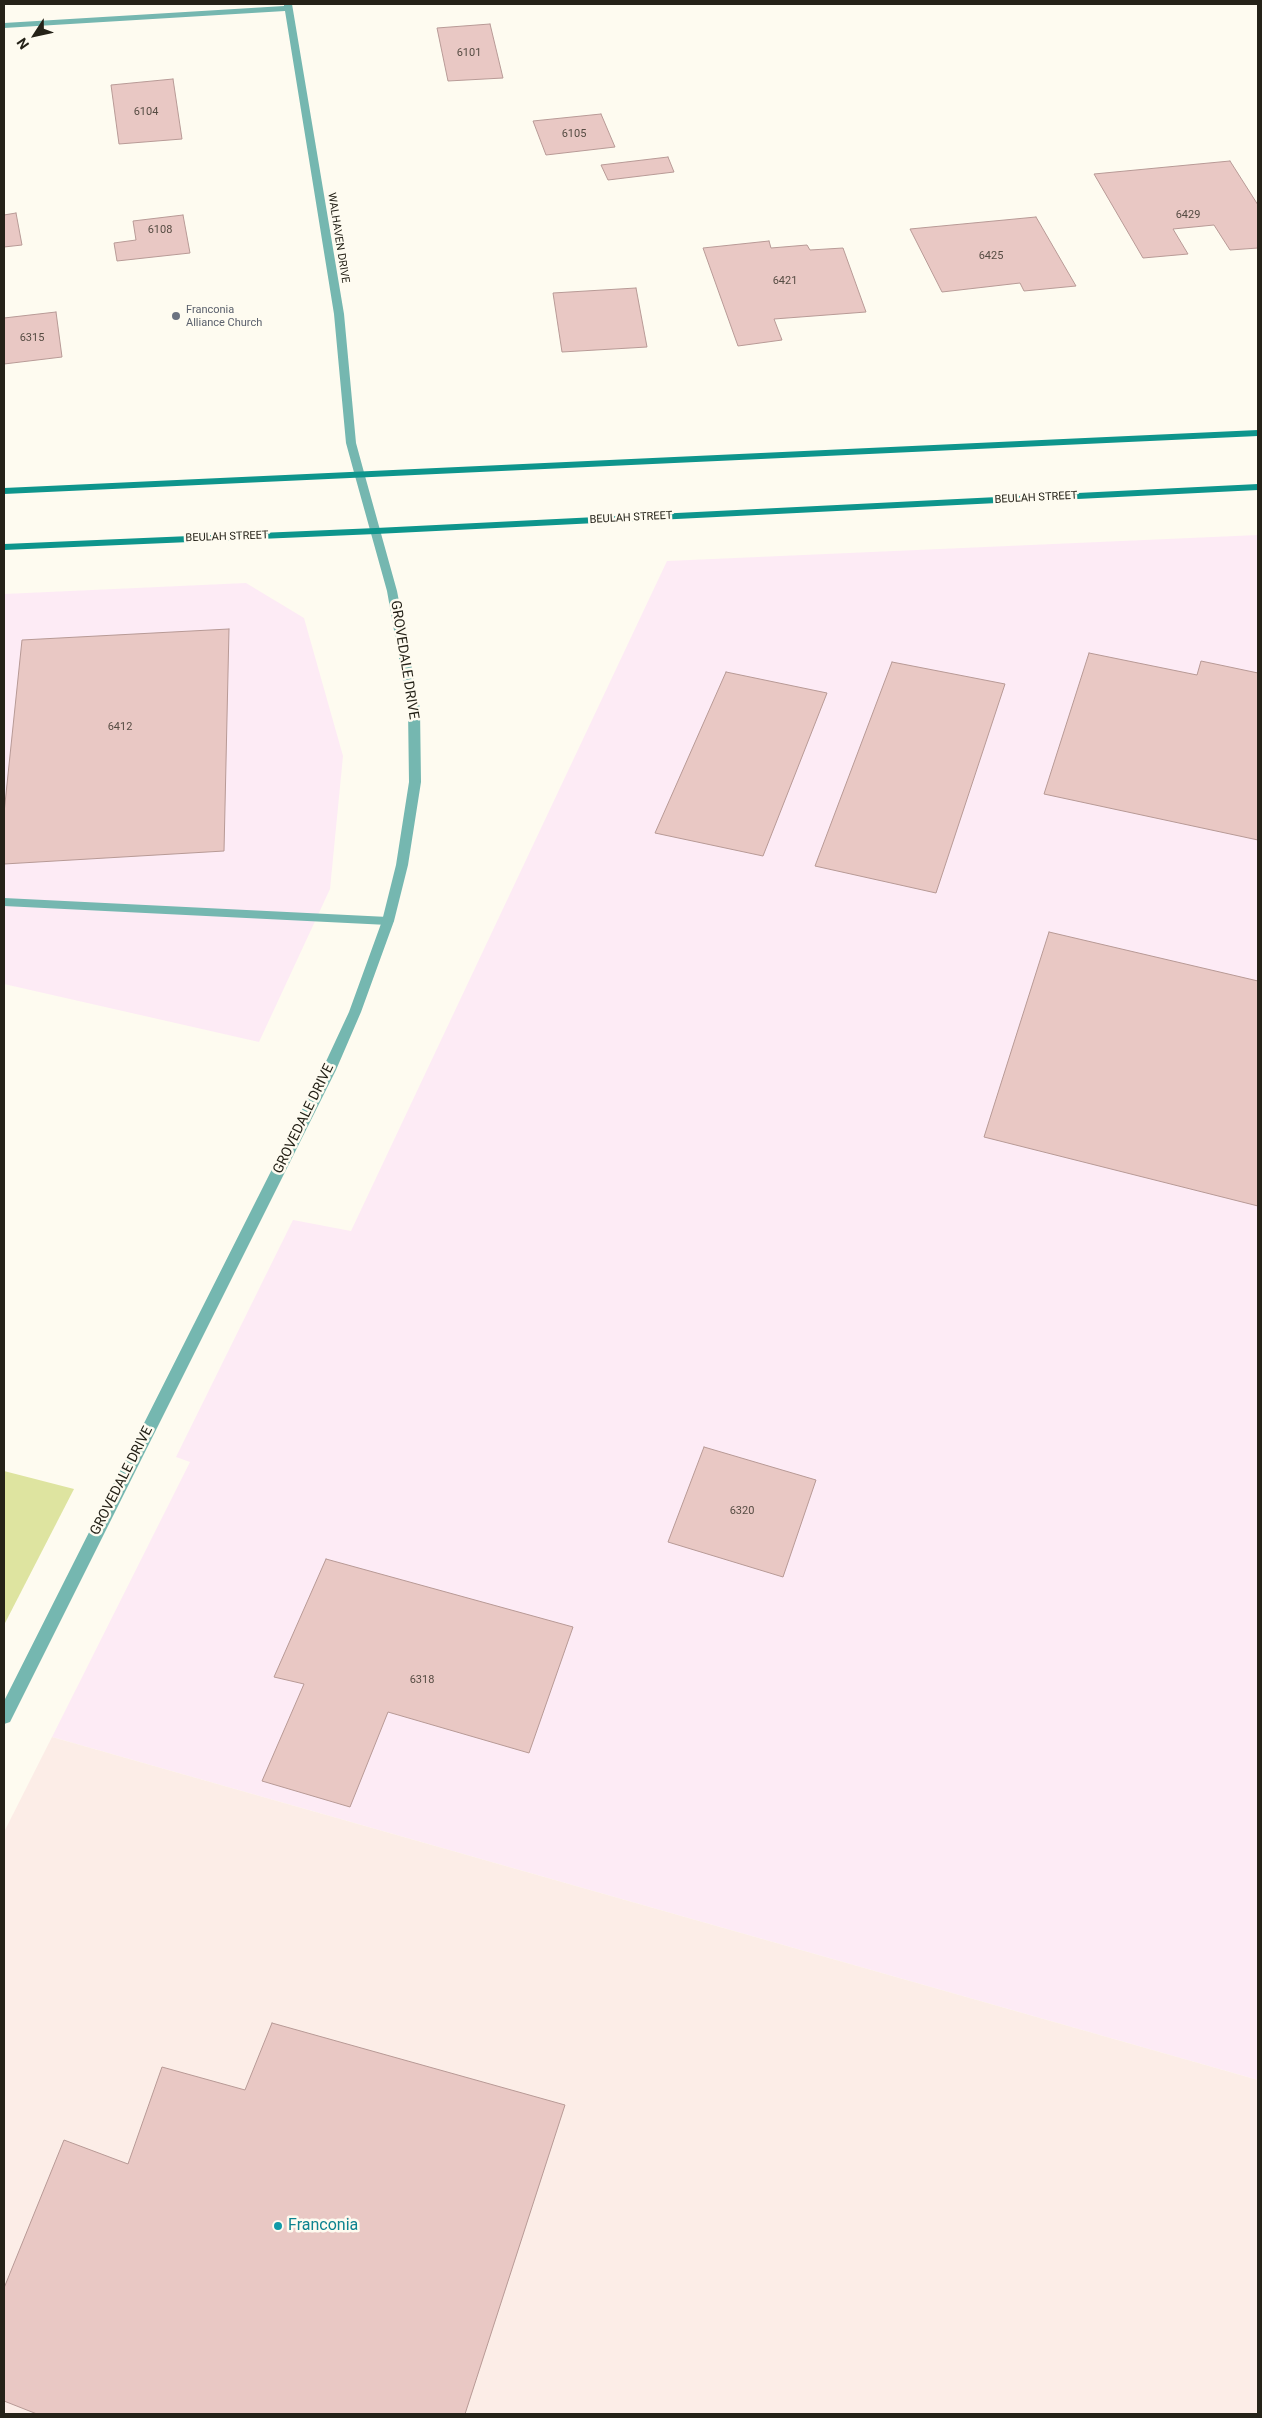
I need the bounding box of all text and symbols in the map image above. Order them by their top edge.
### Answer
north arrow [10,10,60,60]
text: N [13,35,32,52]
house number: 6101 [457,46,481,60]
house number: 6104 [134,105,158,119]
house number: 6105 [562,127,586,141]
street label: WALHAVEN DRIVE [324,192,352,284]
house number: 6429 [1176,208,1200,222]
house number: 6108 [148,223,172,237]
house number: 6425 [979,249,1003,263]
house number: 6421 [773,274,797,288]
place label: Franconia Alliance Church [186,303,262,329]
marker: Franconia Alliance Church [170,310,182,322]
house number: 6315 [20,331,44,345]
street label: BEULAH STREET [994,489,1078,507]
street label: BEULAH STREET [589,509,673,527]
street label: BEULAH STREET [185,529,269,545]
street label: GROVEDALE DRIVE [386,599,422,721]
house number: 6412 [108,720,132,734]
street label: GROVEDALE DRIVE [270,1061,338,1177]
street label: GROVEDALE DRIVE [87,1424,157,1538]
house number: 6320 [730,1504,754,1518]
house number: 6318 [410,1673,434,1687]
place label: Franconia [288,2216,358,2236]
marker: Franconia [272,2220,284,2232]

